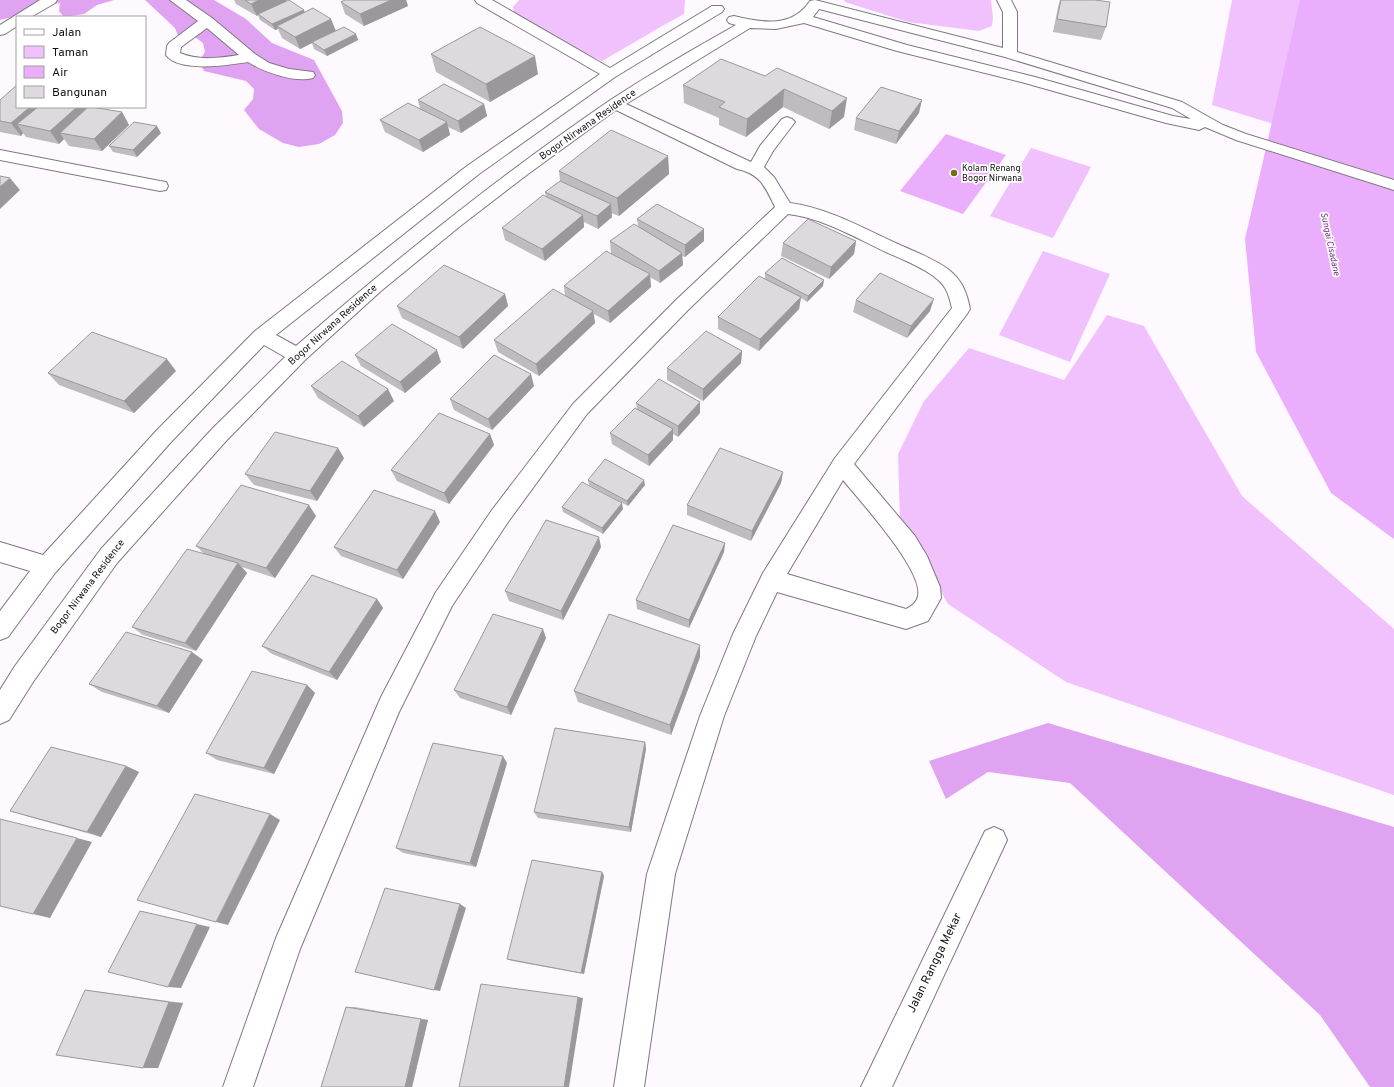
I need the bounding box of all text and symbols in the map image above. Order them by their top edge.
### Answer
legend [16,16,146,108]
text: Jalan [52,25,81,41]
text: Taman [52,45,88,61]
text: Air [52,65,68,81]
text: Bangunan [52,85,107,101]
street label: Bogor Nirwana Residence [537,87,639,163]
place label: Kolam Renang Bogor Nirwana [962,163,1022,184]
marker: Kolam Renang Bogor Nirwana [949,168,959,178]
water label: Sungai Cisadane [1318,211,1342,277]
street label: Bogor Nirwana Residence [286,282,380,368]
street label: Bogor Nirwana Residence [48,537,128,637]
street label: Jalan Rangga Mekar [904,910,966,1016]

